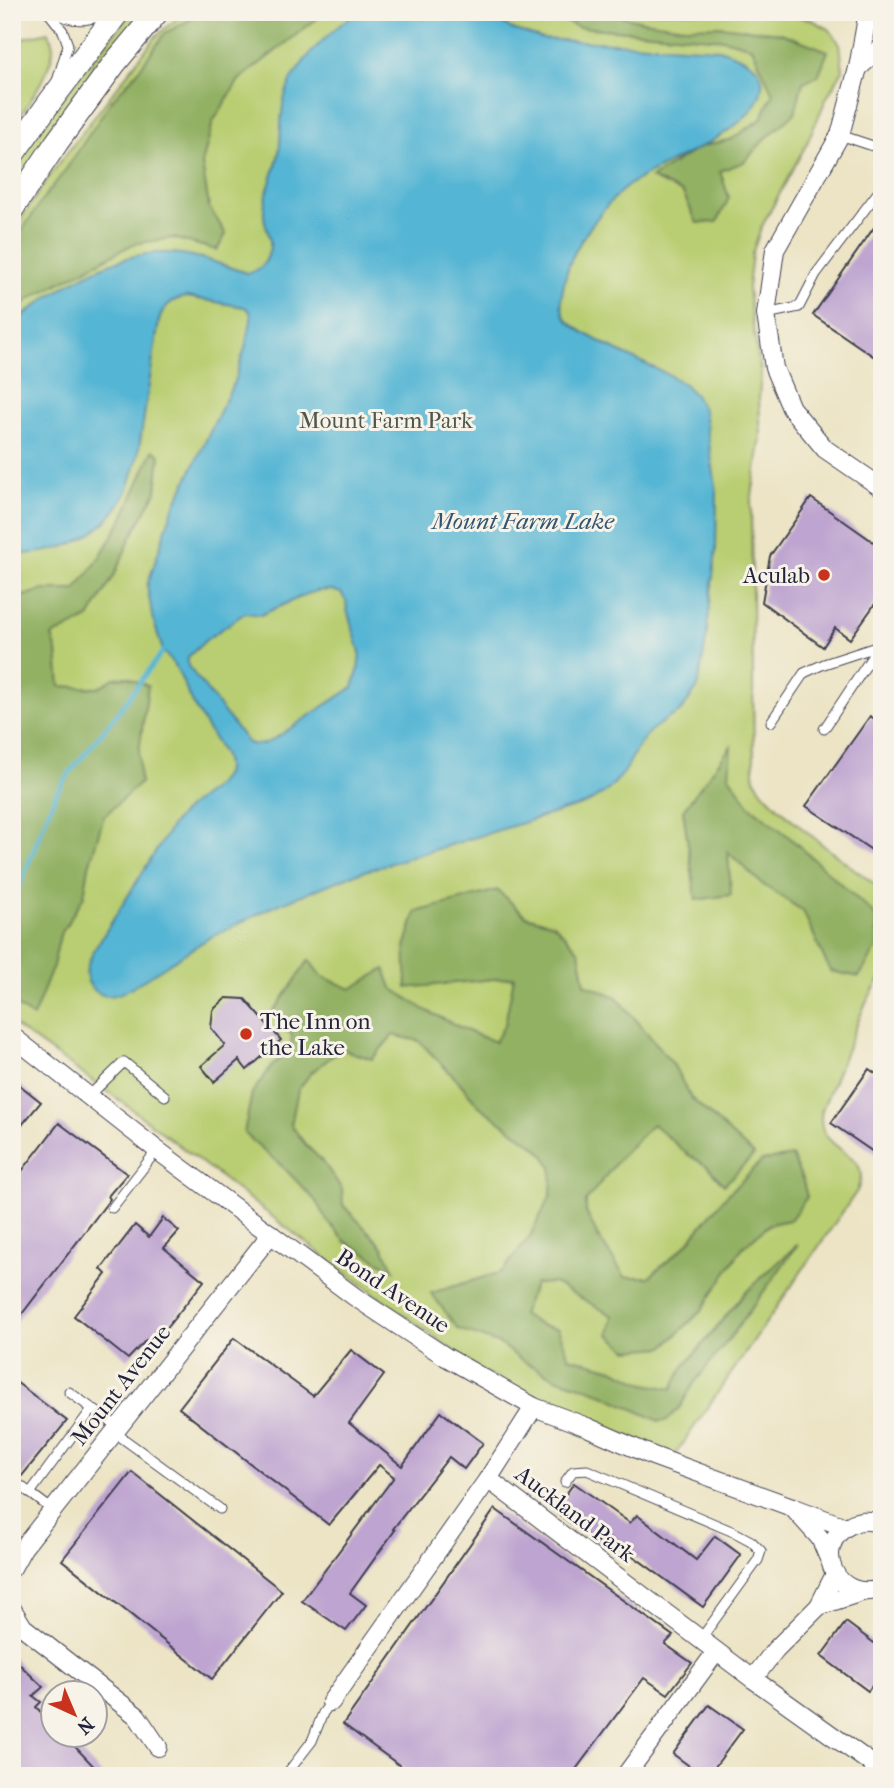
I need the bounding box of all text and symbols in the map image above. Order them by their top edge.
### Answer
park label: Mount Farm Park [299,407,474,434]
water label: Mount Farm Lake [430,507,615,535]
place label: Aculab [742,562,810,589]
marker: Aculab [816,567,832,583]
place label: The Inn on the Lake [260,1008,371,1061]
marker: The Inn on the Lake [238,1026,254,1042]
street label: Bond Avenue [331,1243,455,1339]
street label: Mount Avenue [65,1319,177,1451]
street label: Auckland Park [509,1460,641,1568]
north arrow [38,1680,108,1750]
text: N [72,1713,98,1739]

